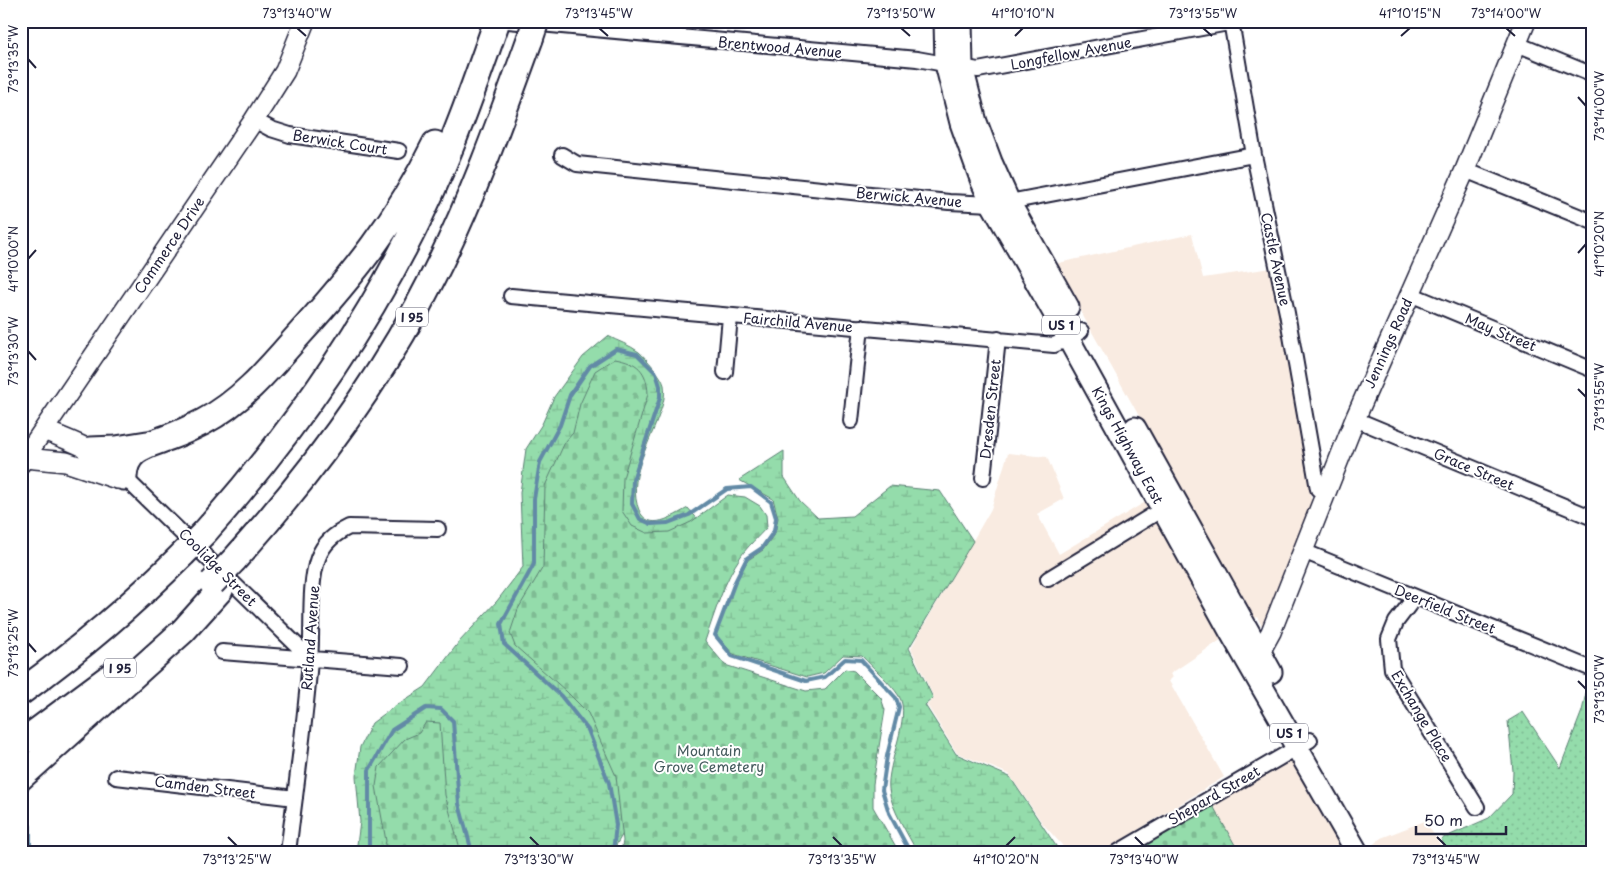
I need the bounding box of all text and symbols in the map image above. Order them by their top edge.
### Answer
text: 73°13'40"W [262,4,332,22]
text: 73°13'45"W [565,4,634,22]
text: 73°13'50"W [867,4,936,22]
text: 41°10'10"N [991,4,1055,22]
text: 73°13'55"W [1169,4,1238,22]
text: 41°10'15"N [1379,4,1441,22]
text: 73°14'00"W [1471,4,1542,22]
text: 73°13'35"W [4,24,22,93]
street label: Brentwood Avenue [717,31,843,63]
street label: Longfellow Avenue [1009,31,1134,75]
text: 73°14'00"W [1590,70,1608,141]
street label: Berwick Court [291,124,389,160]
street label: Berwick Avenue [855,182,963,212]
street label: Commerce Drive [129,192,209,298]
street label: Castle Avenue [1256,210,1296,308]
text: 41°10'20"N [1590,211,1608,277]
text: 41°10'00"N [4,226,22,292]
street label: Jennings Road [1359,295,1417,391]
street label: Fairchild Avenue [742,307,854,337]
road number: I 95 [396,308,428,326]
street label: May Street [1462,308,1540,357]
text: 73°13'30"W [4,316,22,386]
road number: US 1 [1042,316,1080,334]
street label: Dresden Street [974,358,1006,460]
text: 73°13'55"W [1590,362,1608,431]
street label: Kings Highway East [1087,382,1169,508]
street label: Grace Street [1430,443,1518,496]
street label: Coolidge Street [174,523,262,611]
street label: Deerfield Street [1391,579,1499,639]
street label: Rutland Avenue [296,584,324,691]
text: 73°13'25"W [4,608,22,677]
text: 73°13'50"W [1590,654,1608,723]
road number: I 95 [104,658,136,678]
street label: Exchange Place [1386,666,1458,766]
road number: US 1 [1270,724,1308,742]
park label: Mountain Grove Cemetery [654,740,764,777]
street label: Shepard Street [1164,760,1264,830]
street label: Camden Street [153,770,257,804]
scale bar [1416,803,1506,835]
text: 50 m [1424,808,1463,831]
text: 73°13'25"W [203,850,272,868]
text: 73°13'30"W [504,850,574,868]
text: 73°13'35"W [808,850,877,868]
text: 41°10'20"N [973,850,1039,868]
text: 73°13'40"W [1109,850,1179,868]
text: 73°13'45"W [1412,850,1481,868]

